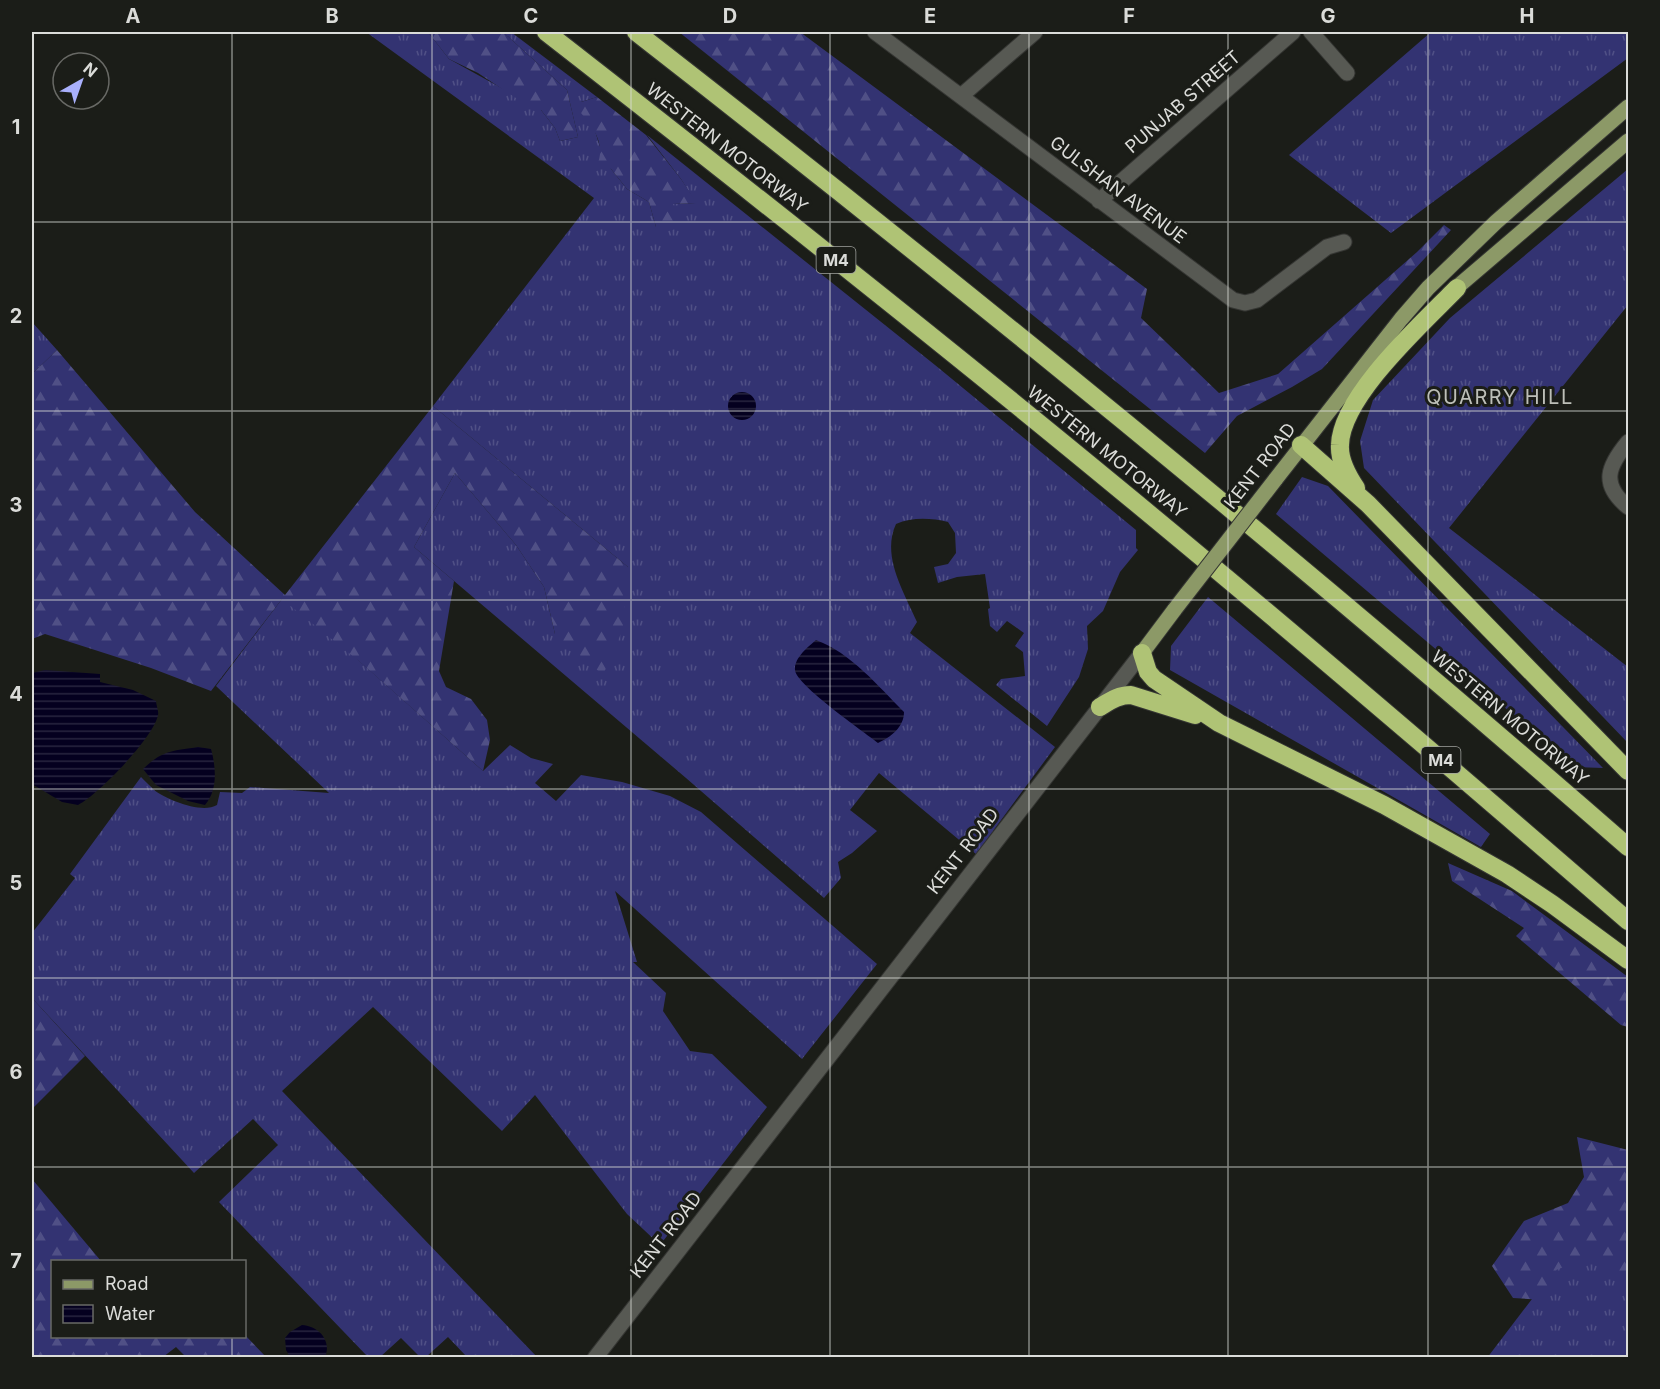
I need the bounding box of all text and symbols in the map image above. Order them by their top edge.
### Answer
text: A [126,4,141,28]
text: B [325,4,339,28]
text: C [524,4,538,28]
text: D [723,4,737,28]
text: E [924,4,936,28]
text: F [1123,4,1135,28]
text: G [1320,4,1336,28]
text: H [1520,4,1534,28]
street label: PUNJAB STREET [1121,46,1245,157]
north arrow [51,51,111,111]
text: N [80,58,102,81]
street label: WESTERN MOTORWAY [643,78,812,217]
text: 1 [12,115,20,139]
street label: GULSHAN AVENUE [1046,132,1191,248]
road number: M4 [816,247,856,273]
text: 2 [10,304,22,328]
street label: WESTERN MOTORWAY [1023,381,1191,522]
district label: QUARRY HILL [1426,385,1574,409]
street label: KENT ROAD [1220,419,1300,513]
text: 3 [10,493,22,517]
street label: WESTERN MOTORWAY [1427,646,1593,790]
text: 4 [9,682,23,706]
road number: M4 [1422,747,1460,773]
street label: KENT ROAD [923,804,1003,898]
text: 5 [10,871,22,895]
text: 6 [10,1060,23,1084]
street label: KENT ROAD [626,1188,706,1282]
text: 7 [10,1249,22,1273]
legend [51,1260,246,1338]
text: Road [105,1273,148,1294]
text: Water [105,1303,155,1324]

